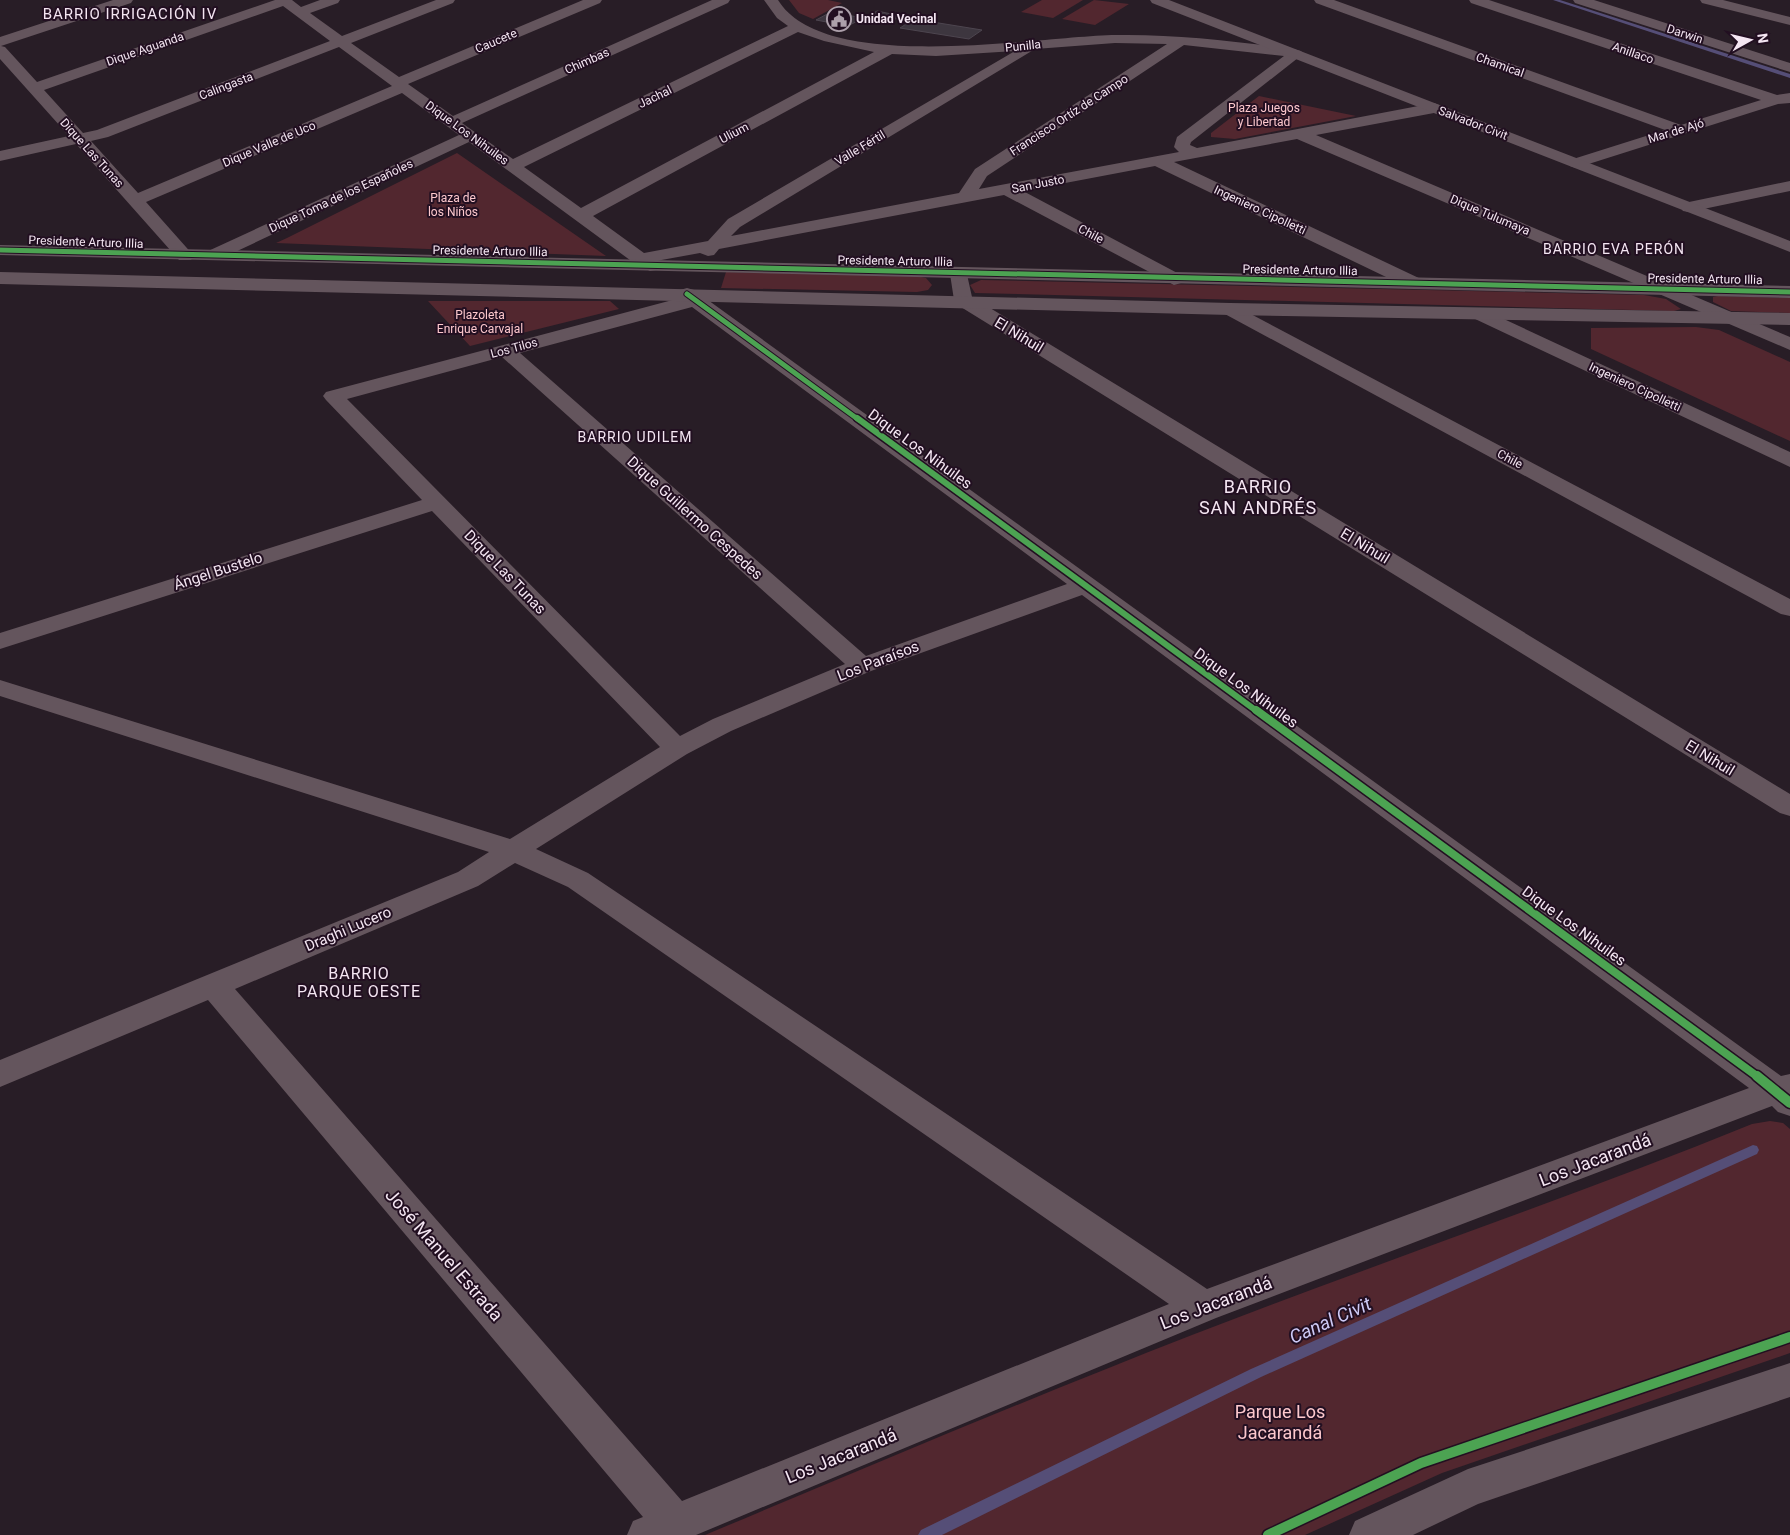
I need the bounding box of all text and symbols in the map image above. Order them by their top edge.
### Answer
district label: BARRIO IRRIGACIÓN IV [43,5,217,23]
public building icon: Unidad Vecinal [826,6,852,32]
place label: Unidad Vecinal [856,12,937,26]
north arrow [1725,15,1775,65]
street label: Darwin [1665,22,1705,46]
street label: Caucete [473,26,519,56]
street label: Dique Aguanda [104,29,186,69]
text: N [1754,32,1771,44]
street label: Punilla [1004,37,1042,55]
street label: Anillaco [1610,39,1656,67]
street label: Chimbas [563,45,611,77]
street label: Chamical [1474,50,1526,80]
street label: Calingasta [197,69,255,103]
street label: Francisco Ortíz de Campo [1007,71,1131,158]
street label: Jachal [636,83,674,111]
street label: Dique Los Nihuiles [423,98,511,168]
park label: Plaza Juegos y Libertad [1228,101,1300,129]
street label: Salvador Civit [1436,103,1510,143]
street label: Dique Las Tunas [57,116,127,190]
street label: Mar de Ajó [1646,116,1706,146]
street label: Dique Valle de Uco [220,118,318,170]
street label: Ulium [717,120,751,146]
street label: Valle Fértil [832,128,888,168]
street label: Dique Toma de los Españoles [267,156,415,236]
street label: San Justo [1010,172,1066,196]
street label: Ingeniero Cipolletti [1212,183,1308,237]
park label: Plaza de los Niños [428,191,478,219]
street label: Dique Tulumaya [1448,192,1532,238]
street label: Chile [1076,222,1106,246]
street label: Presidente Arturo Illia [28,233,144,251]
district label: BARRIO EVA PERÓN [1543,240,1685,257]
street label: Presidente Arturo Illia [432,243,548,259]
street label: Presidente Arturo Illia [837,253,953,269]
street label: Presidente Arturo Illia [1242,262,1358,278]
street label: Presidente Arturo Illia [1647,271,1763,287]
park label: Plazoleta Enrique Carvajal [437,308,523,336]
street label: El Nihuil [991,313,1047,357]
street label: Los Tilos [489,335,539,361]
street label: Ingeniero Cipolletti [1587,360,1683,414]
street label: Dique Los Nihuiles [865,405,975,493]
district label: BARRIO UDILEM [578,429,692,445]
street label: Chile [1495,447,1525,471]
street label: Dique Guillermo Cespedes [624,452,766,584]
district label: BARRIO SAN ANDRÉS [1199,476,1317,518]
street label: El Nihuil [1337,524,1393,568]
street label: Dique Las Tunas [460,526,550,618]
street label: Ángel Bustelo [171,548,265,594]
street label: Los Paraísos [834,637,922,685]
street label: Dique Los Nihuiles [1191,644,1301,732]
street label: El Nihuil [1682,736,1738,780]
street label: Dique Los Nihuiles [1519,882,1629,970]
street label: Draghi Lucero [302,903,394,955]
district label: BARRIO PARQUE OESTE [297,964,421,1001]
street label: Los Jacarandá [1536,1129,1654,1190]
street label: José Manuel Estrada [381,1184,507,1325]
street label: Los Jacarandá [1157,1272,1275,1333]
water label: Canal Civit [1286,1292,1376,1349]
park label: Parque Los Jacarandá [1235,1401,1325,1443]
street label: Los Jacarandá [782,1424,899,1487]

